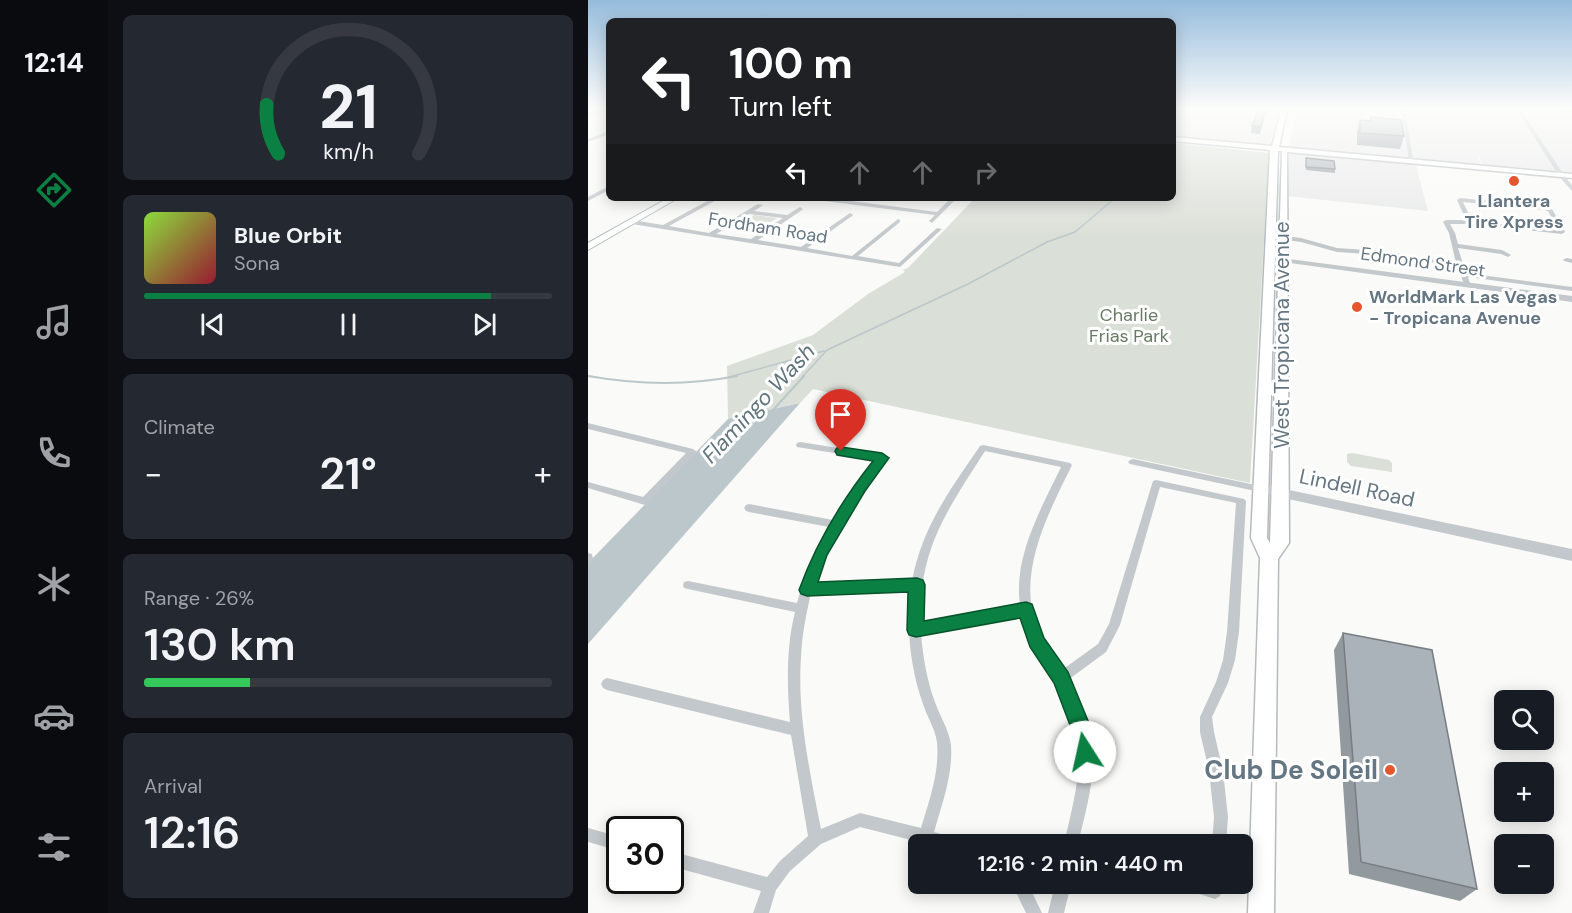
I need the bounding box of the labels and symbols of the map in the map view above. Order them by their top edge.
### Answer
marker: Llantera Tire Xpress [1507,174,1521,188]
place label: Llantera Tire Xpress [1464,189,1564,234]
street label: Fordham Road [707,207,829,249]
street label: West Tropicana Avenue [1268,221,1296,449]
street label: Edmond Street [1359,241,1487,283]
place label: WorldMark Las Vegas - Tropicana Avenue [1369,285,1557,330]
marker: WorldMark Las Vegas - Tropicana Avenue [1350,300,1364,314]
park label: Charlie Frias Park [1089,303,1169,348]
water label: Flamingo Wash [695,337,821,469]
pin [815,389,866,451]
street label: Lindell Road [1297,462,1417,514]
position arrow [1053,720,1117,784]
place label: Club De Soleil [1204,753,1378,787]
marker: Club De Soleil [1383,763,1397,777]
speed limit sign: 30 [606,816,684,894]

